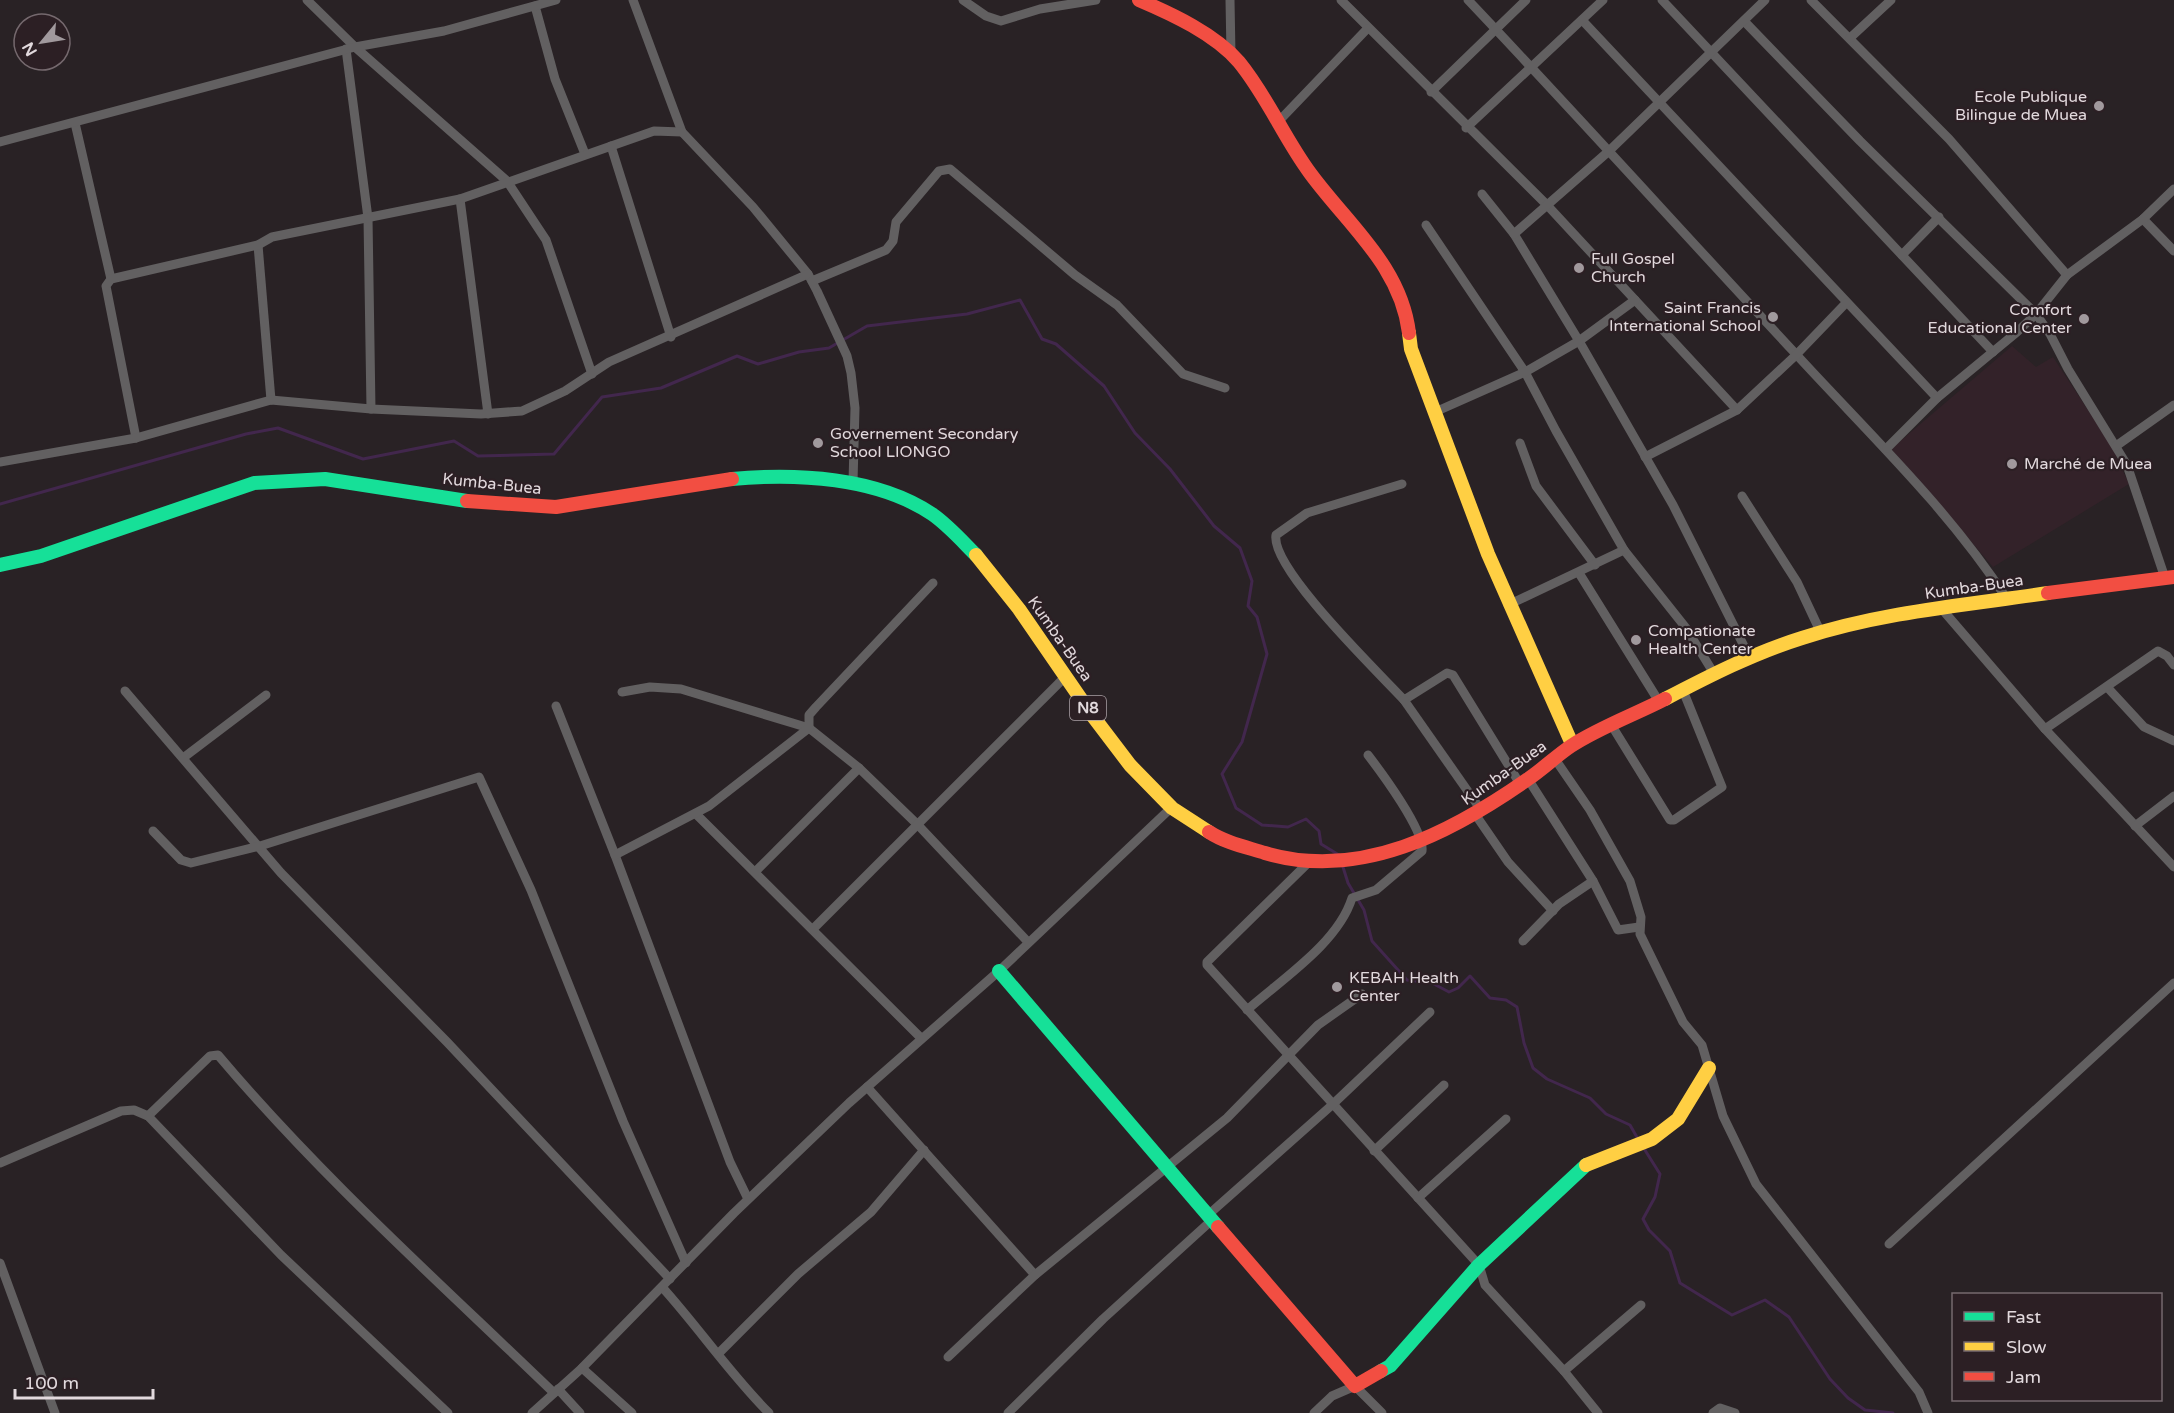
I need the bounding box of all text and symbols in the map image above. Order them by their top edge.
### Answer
north arrow [12,12,72,72]
text: N [18,38,42,60]
place label: Ecole Publique Bilingue de Muea [1955,87,2087,125]
marker: Ecole Publique Bilingue de Muea [2092,99,2106,113]
place label: Full Gospel Church [1591,249,1675,287]
marker: Full Gospel Church [1572,261,1586,275]
place label: Saint Francis International School [1609,298,1761,336]
place label: Comfort Educational Center [1927,300,2073,338]
marker: Saint Francis International School [1766,310,1780,324]
marker: Comfort Educational Center [2077,312,2091,326]
place label: Governement Secondary School LIONGO [830,424,1019,462]
marker: Governement Secondary School LIONGO [811,436,825,450]
place label: Marché de Muea [2024,454,2152,474]
marker: Marché de Muea [2005,457,2019,471]
street label: Kumba-Buea [441,469,543,499]
street label: Kumba-Buea [1923,570,2025,604]
street label: Kumba-Buea [1023,592,1097,686]
place label: Compationate Health Center [1648,621,1756,659]
marker: Compationate Health Center [1629,633,1643,647]
road number: N8 [1070,696,1106,720]
street label: Kumba-Buea [1457,736,1551,810]
place label: KEBAH Health Center [1349,968,1459,1006]
marker: KEBAH Health Center [1330,980,1344,994]
legend [1952,1293,2162,1401]
text: Fast [2006,1306,2041,1328]
text: Slow [2006,1336,2047,1358]
scale bar [15,1362,153,1400]
text: Jam [2006,1366,2041,1388]
text: 100 m [24,1372,79,1394]

